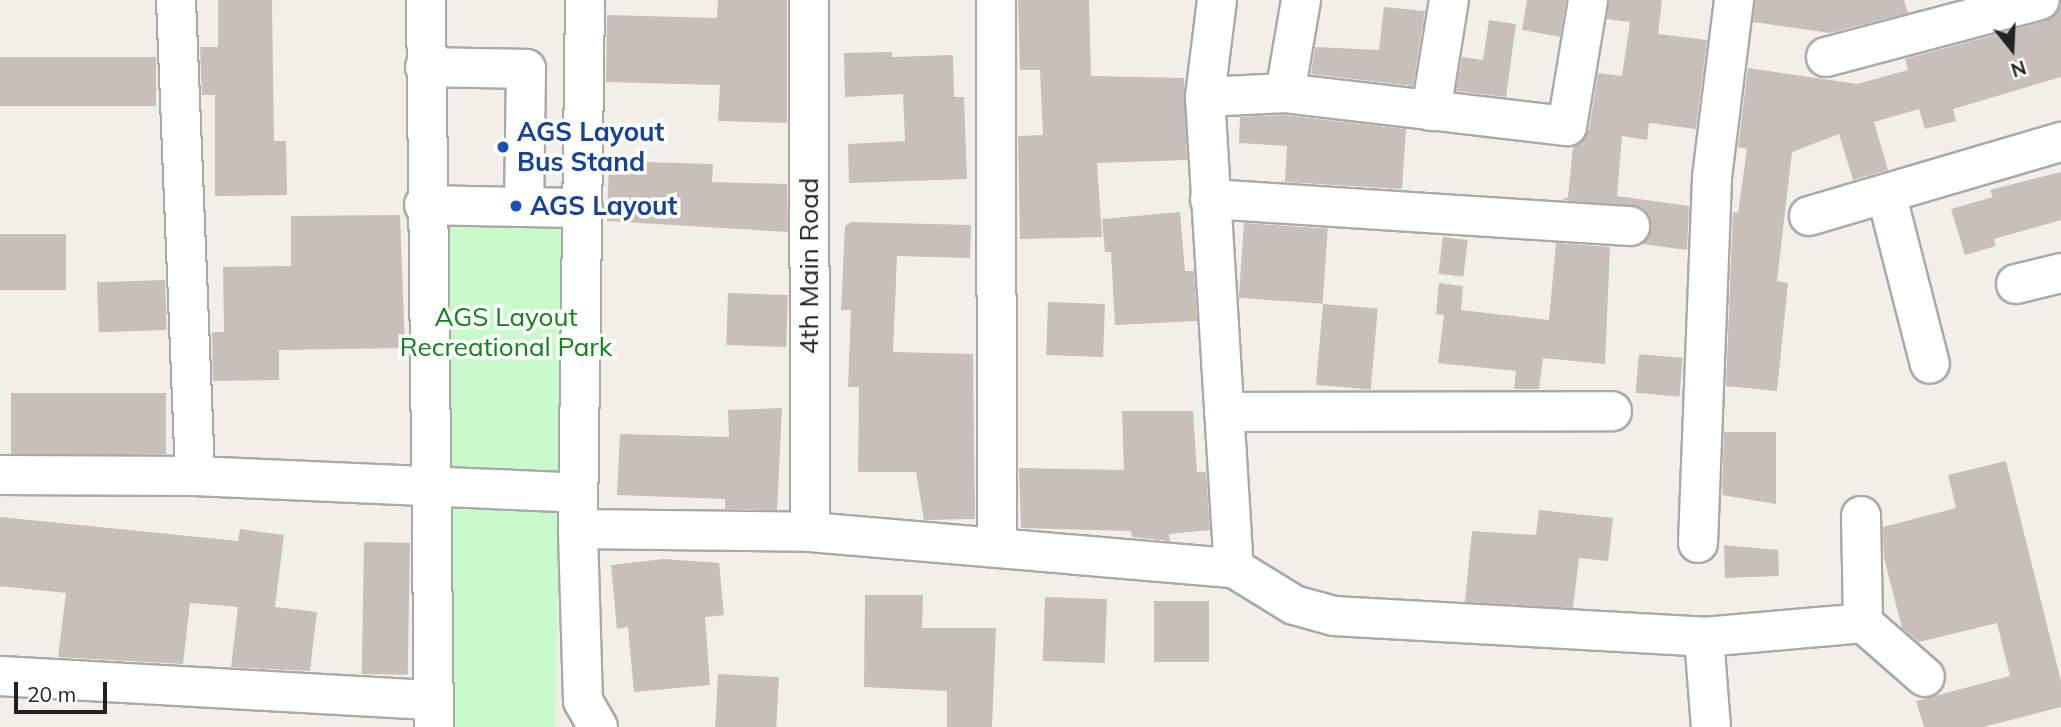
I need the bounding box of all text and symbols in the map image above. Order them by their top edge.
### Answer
north arrow [1977,14,2047,84]
text: N [2008,55,2029,83]
place label: AGS Layout Bus Stand [517,116,664,178]
marker: AGS Layout Bus Stand [495,139,511,155]
street label: 4th Main Road [793,178,825,354]
place label: AGS Layout [530,190,677,222]
marker: AGS Layout [508,198,524,214]
park label: AGS Layout Recreational Park [400,301,612,362]
scale bar [18,668,110,712]
text: 20 m [27,681,76,707]

